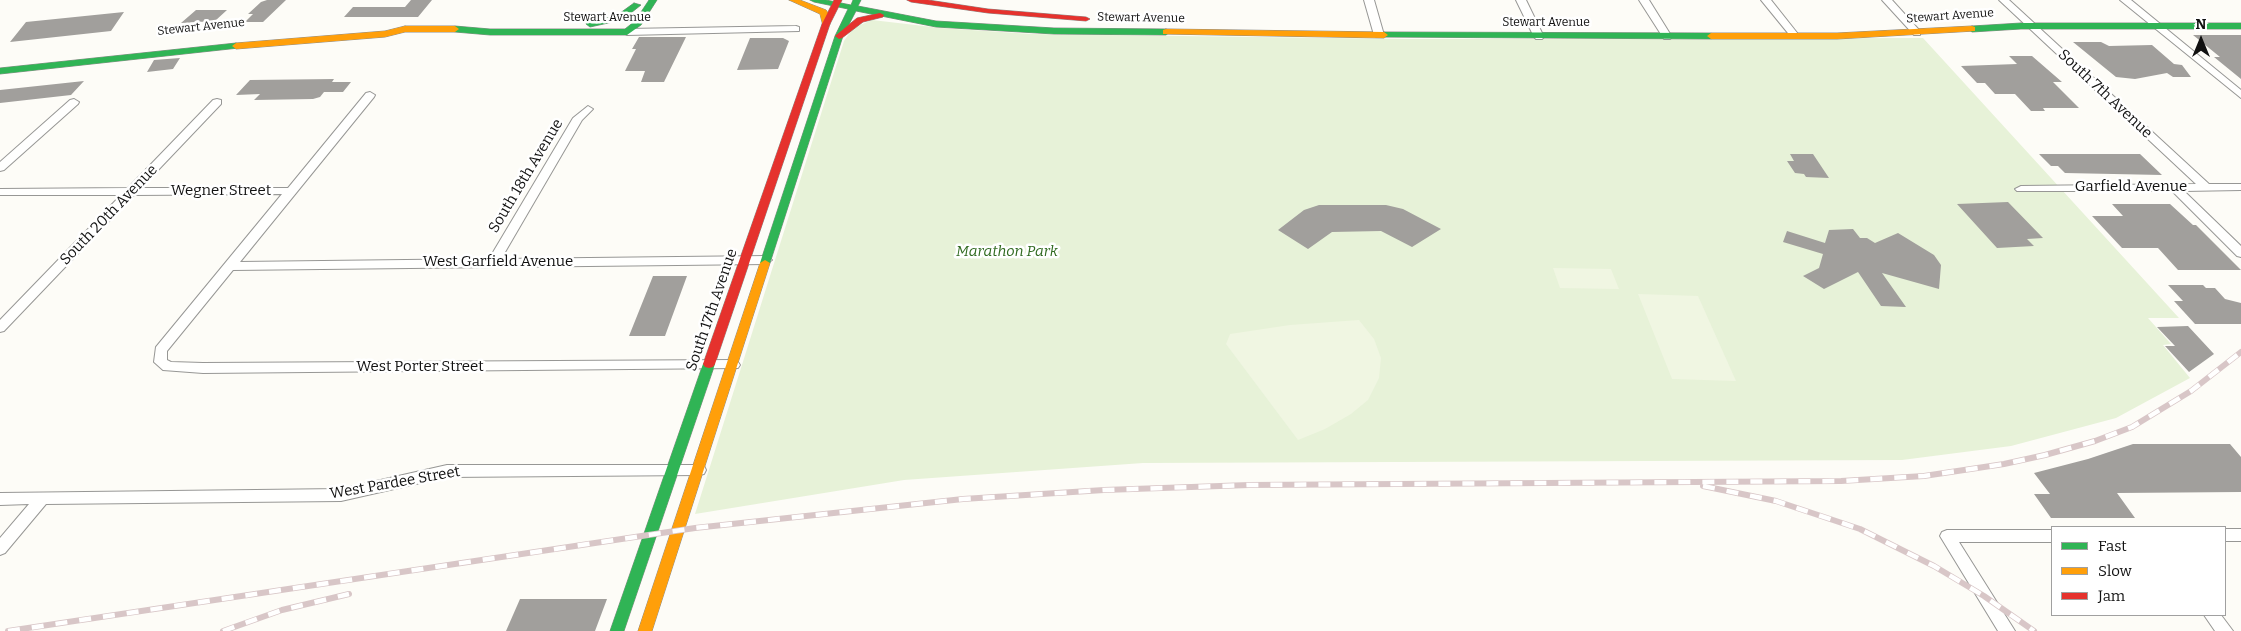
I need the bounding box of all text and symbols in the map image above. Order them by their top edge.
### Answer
street label: Stewart Avenue [1906,6,1994,26]
street label: Stewart Avenue [1097,10,1185,26]
street label: Stewart Avenue [563,11,651,25]
street label: Stewart Avenue [157,15,245,39]
north arrow [2176,15,2226,65]
street label: Stewart Avenue [1502,16,1590,30]
text: N [2196,16,2206,33]
street label: South 7th Avenue [2054,46,2156,142]
street label: South 18th Avenue [485,116,567,236]
street label: South 20th Avenue [57,161,161,269]
street label: Garfield Avenue [2075,178,2187,196]
street label: Wegner Street [171,182,271,200]
park label: Marathon Park [956,243,1058,261]
street label: South 17th Avenue [683,246,741,374]
street label: West Garfield Avenue [423,253,573,271]
street label: West Porter Street [356,358,484,376]
street label: West Pardee Street [329,463,461,503]
legend [2051,526,2226,616]
text: Fast [2098,537,2127,555]
text: Slow [2098,562,2132,580]
text: Jam [2098,587,2125,605]

